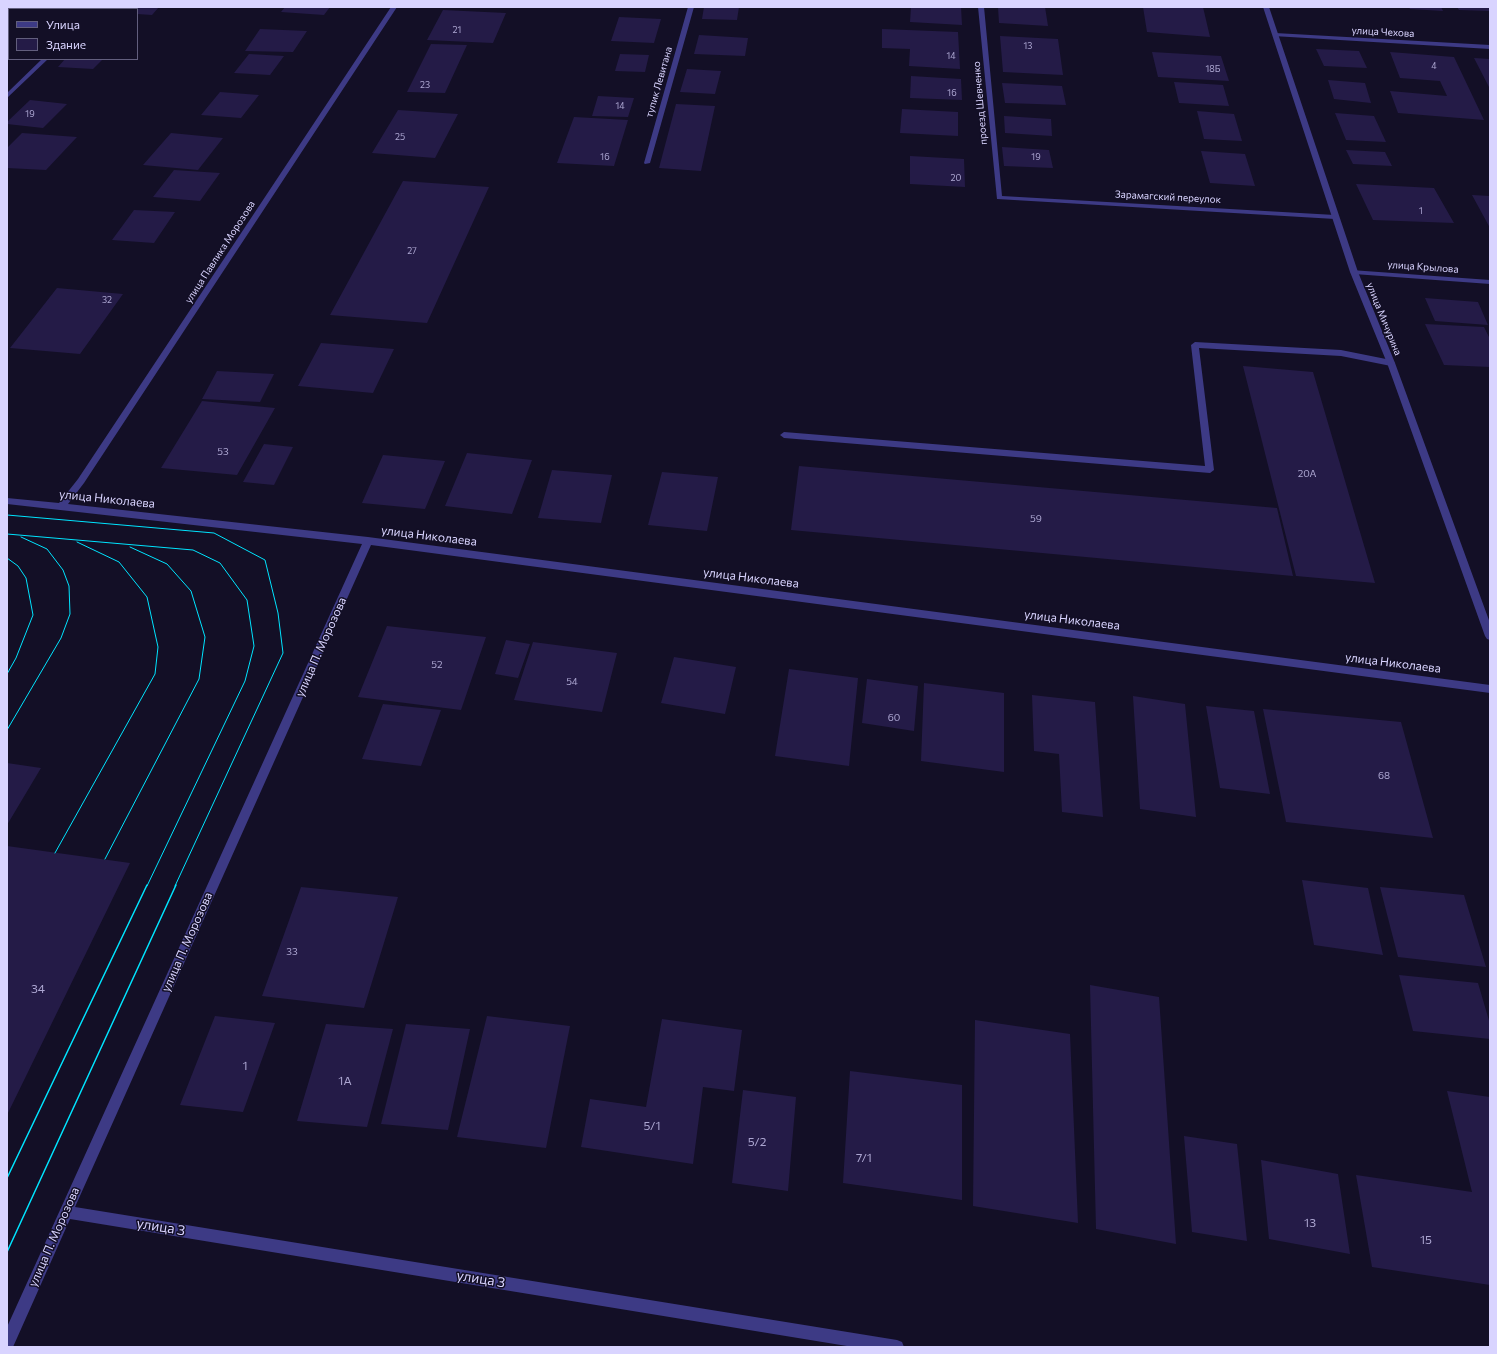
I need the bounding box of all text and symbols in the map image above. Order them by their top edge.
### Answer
legend [8,8,138,60]
text: Улица [46,17,80,31]
street label: улица Чехова [1351,24,1415,40]
house number: 21 [453,25,461,35]
text: Здание [46,37,86,51]
house number: 13 [1024,41,1032,51]
street label: тупик Левитана [643,45,675,119]
house number: 14 [946,51,956,61]
street label: проезд Шевченко [970,61,990,145]
house number: 4 [1431,61,1437,71]
house number: 18Б [1206,64,1220,74]
house number: 23 [420,80,430,90]
house number: 16 [947,88,957,98]
house number: 14 [615,101,625,111]
house number: 19 [25,109,35,119]
house number: 25 [395,132,405,142]
house number: 16 [600,152,610,162]
house number: 19 [1031,152,1041,162]
house number: 20 [951,173,961,183]
street label: Зарамагский переулок [1115,188,1221,206]
street label: улица Павлика Морозова [182,198,258,306]
house number: 1 [1419,206,1423,216]
house number: 27 [407,246,417,256]
street label: улица Крылова [1387,259,1459,275]
street label: улица Мичурина [1364,281,1404,357]
house number: 32 [102,295,112,305]
house number: 53 [217,446,229,458]
house number: 20А [1298,468,1316,480]
street label: улица Николаева [58,487,156,511]
house number: 59 [1030,513,1042,525]
street label: улица Николаева [380,523,478,549]
street label: улица Николаева [702,565,800,591]
street label: улица П. Морозова [293,595,349,699]
street label: улица Николаева [1023,607,1121,633]
street label: улица Николаева [1344,650,1442,676]
house number: 52 [431,659,443,671]
house number: 54 [566,676,578,688]
house number: 60 [888,712,900,724]
house number: 68 [1378,770,1390,782]
street label: улица П. Морозова [159,890,215,994]
house number: 33 [286,946,298,958]
house number: 34 [31,982,45,996]
house number: 1 [242,1059,248,1073]
house number: 1А [338,1074,352,1088]
house number: 5/1 [643,1119,661,1133]
house number: 5/2 [748,1135,766,1149]
house number: 7/1 [856,1151,872,1165]
street label: улица П. Морозова [26,1185,82,1289]
street label: улица 3 [136,1215,186,1239]
house number: 13 [1304,1216,1316,1230]
house number: 15 [1420,1233,1432,1247]
street label: улица 3 [456,1267,506,1291]

